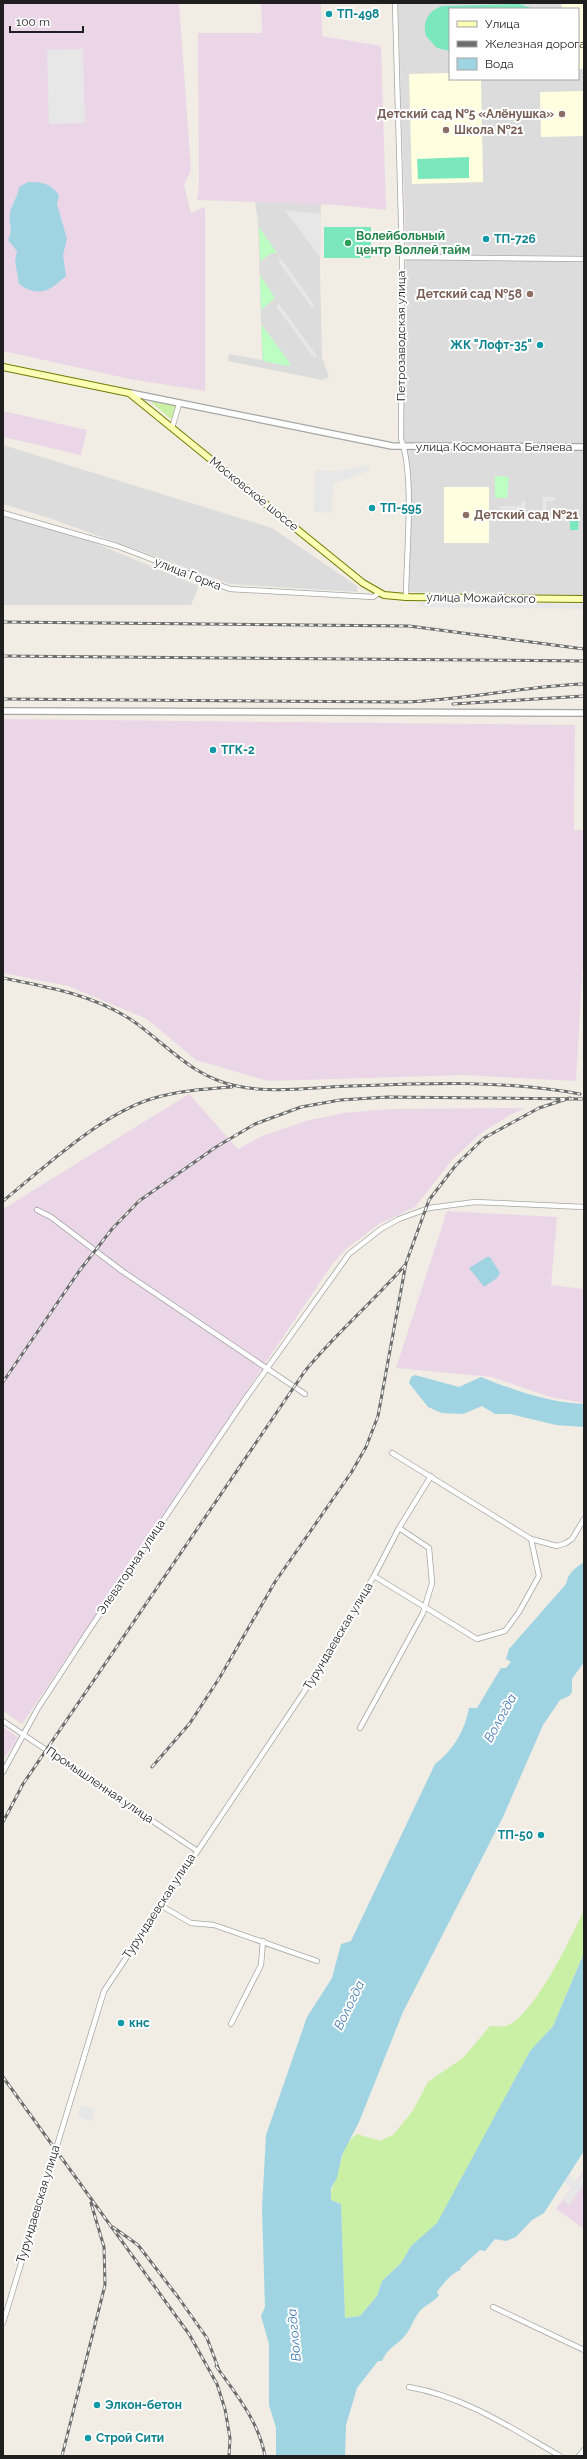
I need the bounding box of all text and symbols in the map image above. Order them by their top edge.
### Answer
place label: ТП-498 [337,7,379,21]
scale bar [10,8,83,34]
legend [449,8,579,80]
marker: ТП-498 [324,9,334,19]
text: 100 m [16,15,50,29]
text: Улица [485,17,520,31]
text: Железная дорога [485,37,586,51]
text: Вода [485,57,514,71]
place label: Детский сад №5 «Алёнушка» [377,107,554,121]
marker: Детский сад №5 «Алёнушка» [557,109,567,119]
place label: Школа №21 [454,123,523,137]
marker: Школа №21 [441,125,451,135]
place label: Волейбольный центр Воллей тайм [356,229,471,257]
place label: ТП-726 [494,232,536,246]
marker: ТП-726 [481,234,491,244]
marker: Волейбольный центр Воллей тайм [343,238,353,248]
street label: Петрозаводская улица [394,271,408,401]
place label: Детский сад №58 [416,287,522,301]
marker: Детский сад №58 [525,289,535,299]
place label: ЖК "Лофт-35" [450,338,532,352]
marker: ЖК "Лофт-35" [535,340,545,350]
street label: улица Космонавта Беляева [416,440,572,454]
street label: Московское шоссе [207,454,301,534]
place label: ТП-595 [380,501,422,515]
marker: ТП-595 [367,503,377,513]
place label: Детский сад №21 [474,508,579,522]
marker: Детский сад №21 [461,510,471,520]
street label: улица Горка [153,555,223,593]
street label: улица Можайского [426,590,536,606]
place label: ТГК-2 [221,743,255,757]
marker: ТГК-2 [208,745,218,755]
street label: Элеваторная улица [94,1517,168,1617]
street label: Турундаевская улица [300,1580,376,1692]
water label: Вологда [481,1691,519,1745]
street label: Промышленная улица [44,1744,156,1826]
place label: ТП-50 [498,1828,533,1842]
marker: ТП-50 [536,1830,546,1840]
street label: Турундаевская улица [120,1851,198,1961]
water label: Вологда [331,1978,367,2032]
place label: кнс [129,2016,150,2030]
marker: кнс [116,2018,126,2028]
street label: Турундаевская улица [13,2143,63,2265]
water label: Вологда [284,2308,304,2362]
place label: Элкон-бетон [105,2398,182,2412]
marker: Элкон-бетон [92,2400,102,2410]
place label: Строй Сити [96,2431,164,2445]
marker: Строй Сити [83,2433,93,2443]

